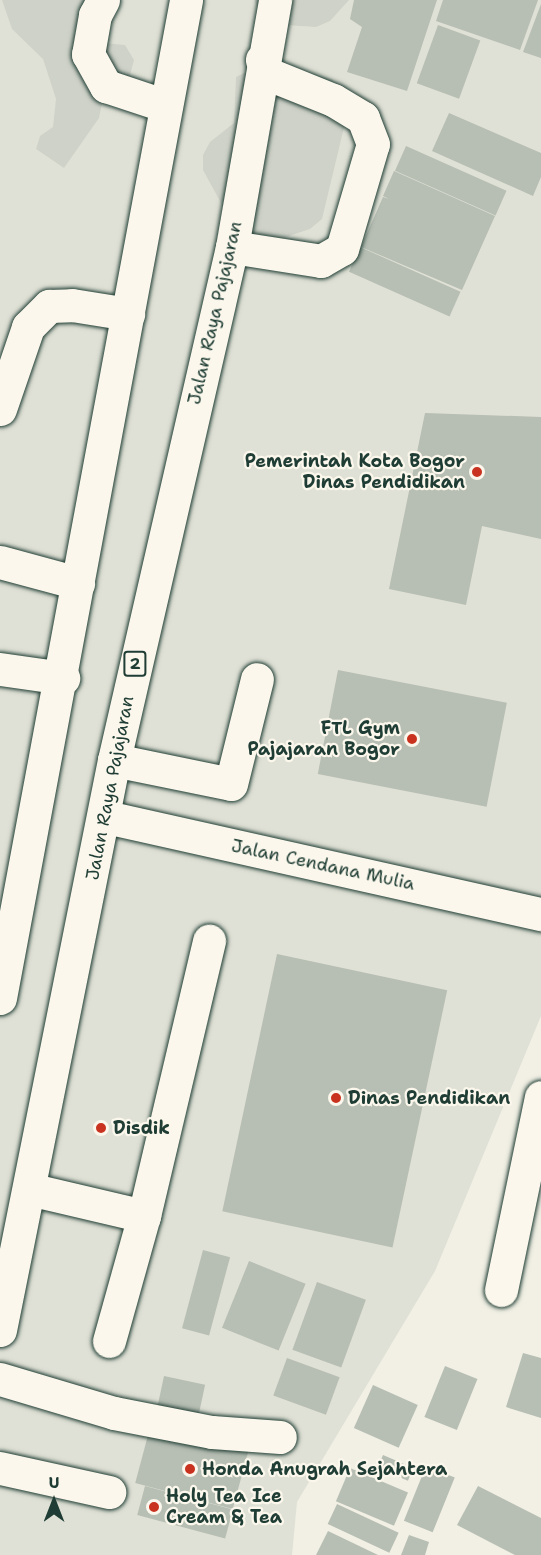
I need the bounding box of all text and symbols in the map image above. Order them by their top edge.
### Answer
street label: Jalan Raya Pajajaran [183,219,247,407]
place label: Pemerintah Kota Bogor Dinas Pendidikan [245,451,465,494]
marker: Pemerintah Kota Bogor Dinas Pendidikan [470,465,484,479]
road number: 2 [123,651,147,677]
street label: Jalan Raya Pajajaran [82,694,138,882]
place label: FTL Gym Pajajaran Bogor [247,718,400,760]
marker: FTL Gym Pajajaran Bogor [405,732,419,746]
street label: Jalan Cendana Mulia [229,835,417,895]
place label: Dinas Pendidikan [348,1087,510,1109]
marker: Dinas Pendidikan [329,1091,343,1105]
place label: Disdik [113,1117,170,1139]
marker: Disdik [94,1121,108,1135]
place label: Honda Anugrah Sejahtera [202,1458,447,1480]
marker: Honda Anugrah Sejahtera [183,1462,197,1476]
north arrow [24,1471,84,1531]
text: U [49,1472,59,1493]
place label: Holy Tea Ice Cream & Tea [166,1486,282,1528]
marker: Holy Tea Ice Cream & Tea [147,1500,161,1514]

